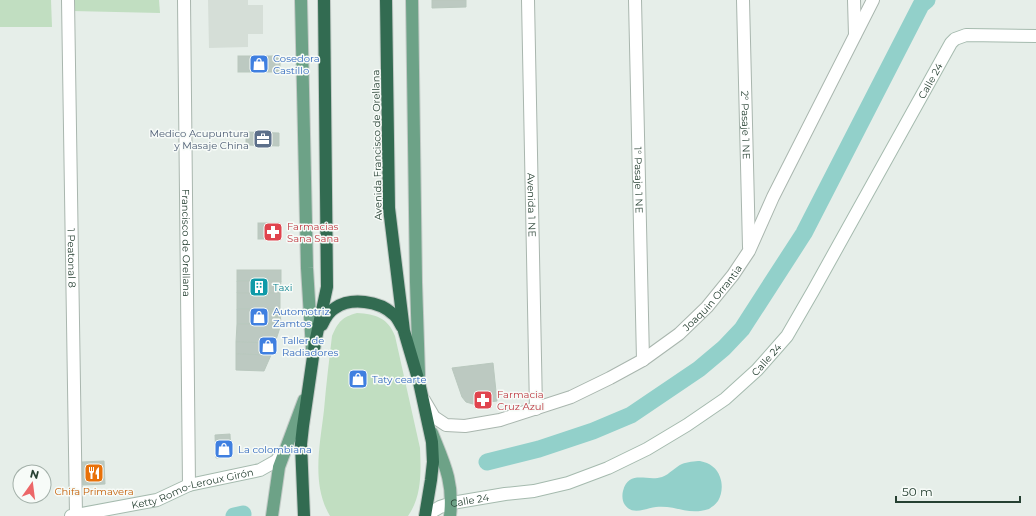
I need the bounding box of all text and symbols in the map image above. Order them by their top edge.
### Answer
place label: Cosedora Castillo [273,52,320,77]
shop icon: Cosedora Castillo [248,53,270,75]
street label: Calle 24 [915,60,945,101]
street label: Avenida Francisco de Orellana [369,70,385,220]
street label: 2° Pasaje 1 NE [739,90,753,160]
place label: Medico Acupuntura y Masaje China [149,127,249,152]
office icon: Medico Acupuntura y Masaje China [252,128,274,150]
street label: 1° Pasaje 1 NE [632,146,646,214]
street label: Avenida 1 NE [525,173,539,237]
street label: Francisco de Orellana [179,189,194,297]
place label: Farmacias Sana Sana [287,220,339,245]
pharmacy icon: Farmacias Sana Sana [262,221,284,243]
street label: 1 Peatonal 8 [65,228,79,288]
street label: Joaquin Orrantia [679,262,745,334]
building icon: Taxi [248,276,270,298]
place label: Taxi [273,281,292,294]
place label: Automotriz Zamtos [273,305,330,330]
shop icon: Automotriz Zamtos [248,306,270,328]
place label: Taller de Radiadores [282,334,338,359]
shop icon: Taller de Radiadores [257,335,279,357]
street label: Calle 24 [749,340,784,379]
shop icon: Taty cearte [347,368,369,390]
place label: Taty cearte [372,373,427,386]
place label: Farmacia Cruz Azul [497,388,544,413]
pharmacy icon: Farmacia Cruz Azul [472,389,494,411]
shop icon: La colombiana [213,438,235,460]
place label: La colombiana [238,443,312,456]
restaurant icon: Chifa Primavera [83,462,105,484]
north arrow [12,464,52,504]
street label: Ketty Romo-Leroux Girón [130,465,255,511]
text: N [28,466,40,482]
scale bar [896,478,1020,504]
text: 50 m [902,484,933,499]
place label: Chifa Primavera [54,485,134,498]
street label: Calle 24 [449,490,490,510]

